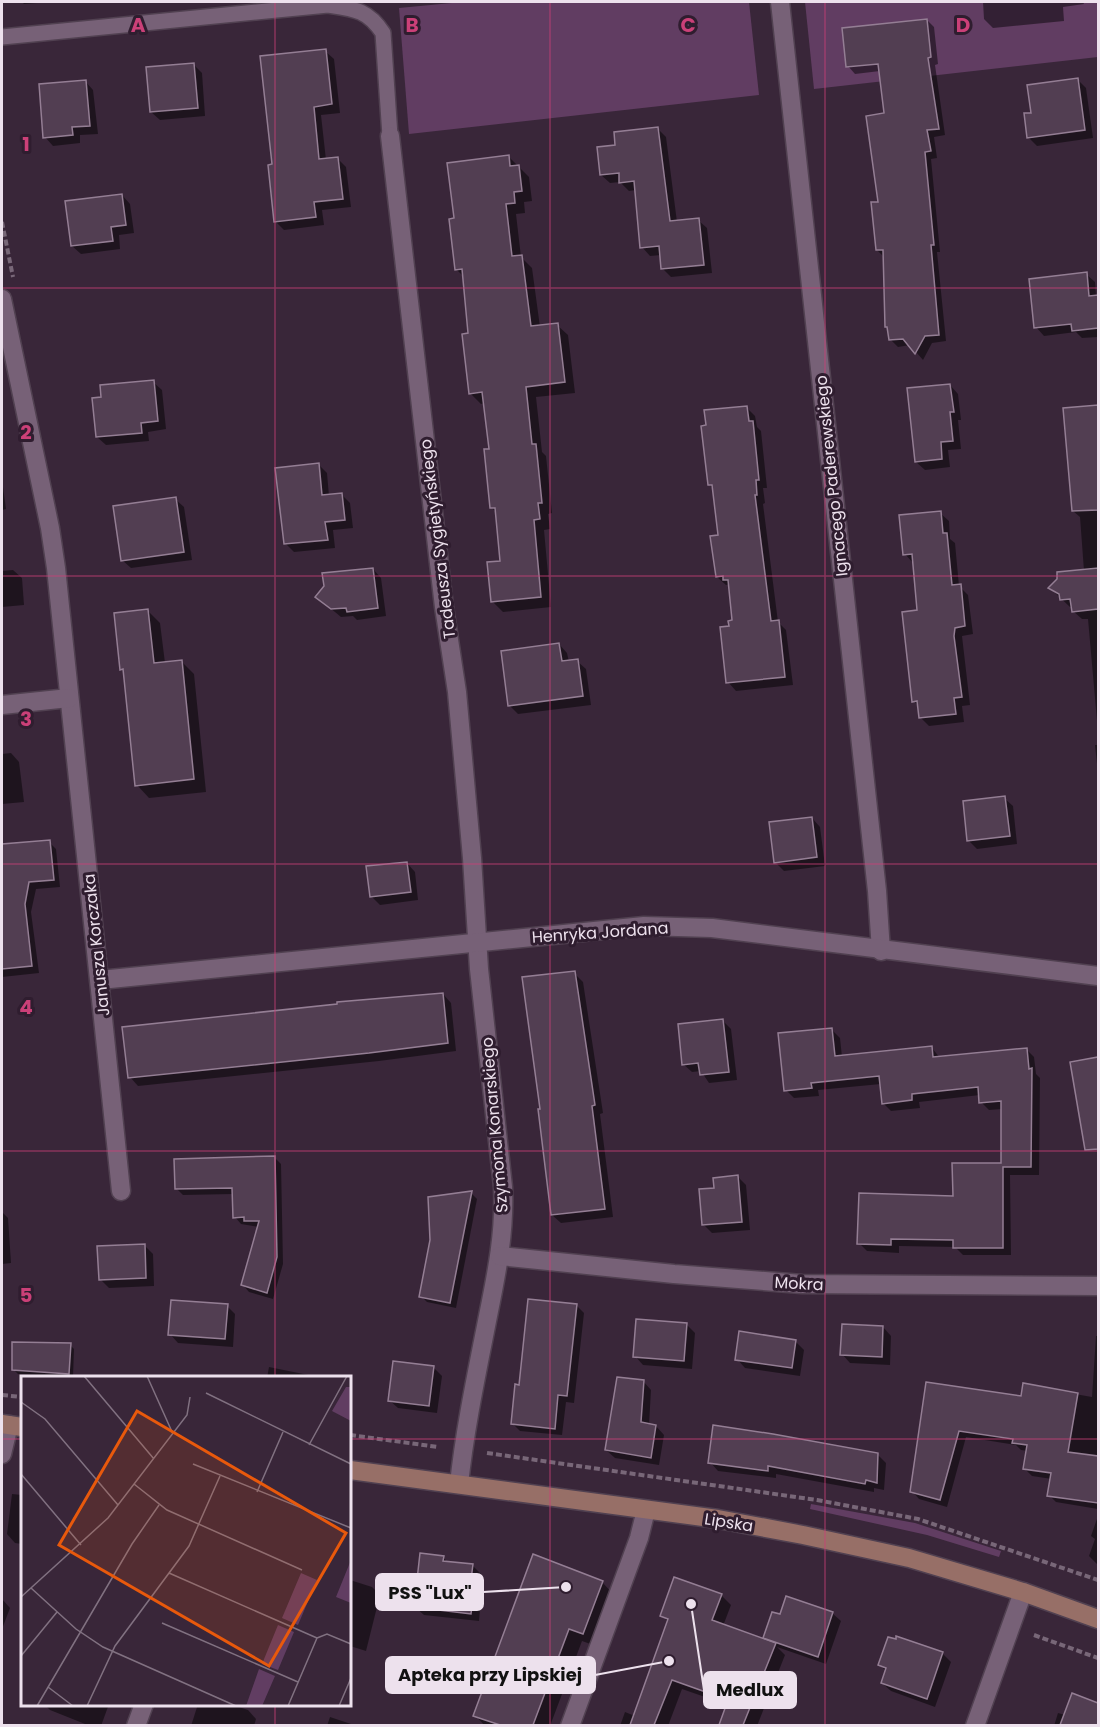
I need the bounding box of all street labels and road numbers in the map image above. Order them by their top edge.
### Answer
street label: Ignacego Paderewskiego [809,374,853,578]
street label: Tadeusza Sygietyńskiego [414,438,461,640]
street label: Janusza Korczaka [78,873,115,1017]
street label: Henryka Jordana [531,916,669,949]
street label: Szymona Konarskiego [475,1036,514,1214]
street label: Mokra [774,1271,824,1296]
street label: Lipska [703,1507,755,1538]

